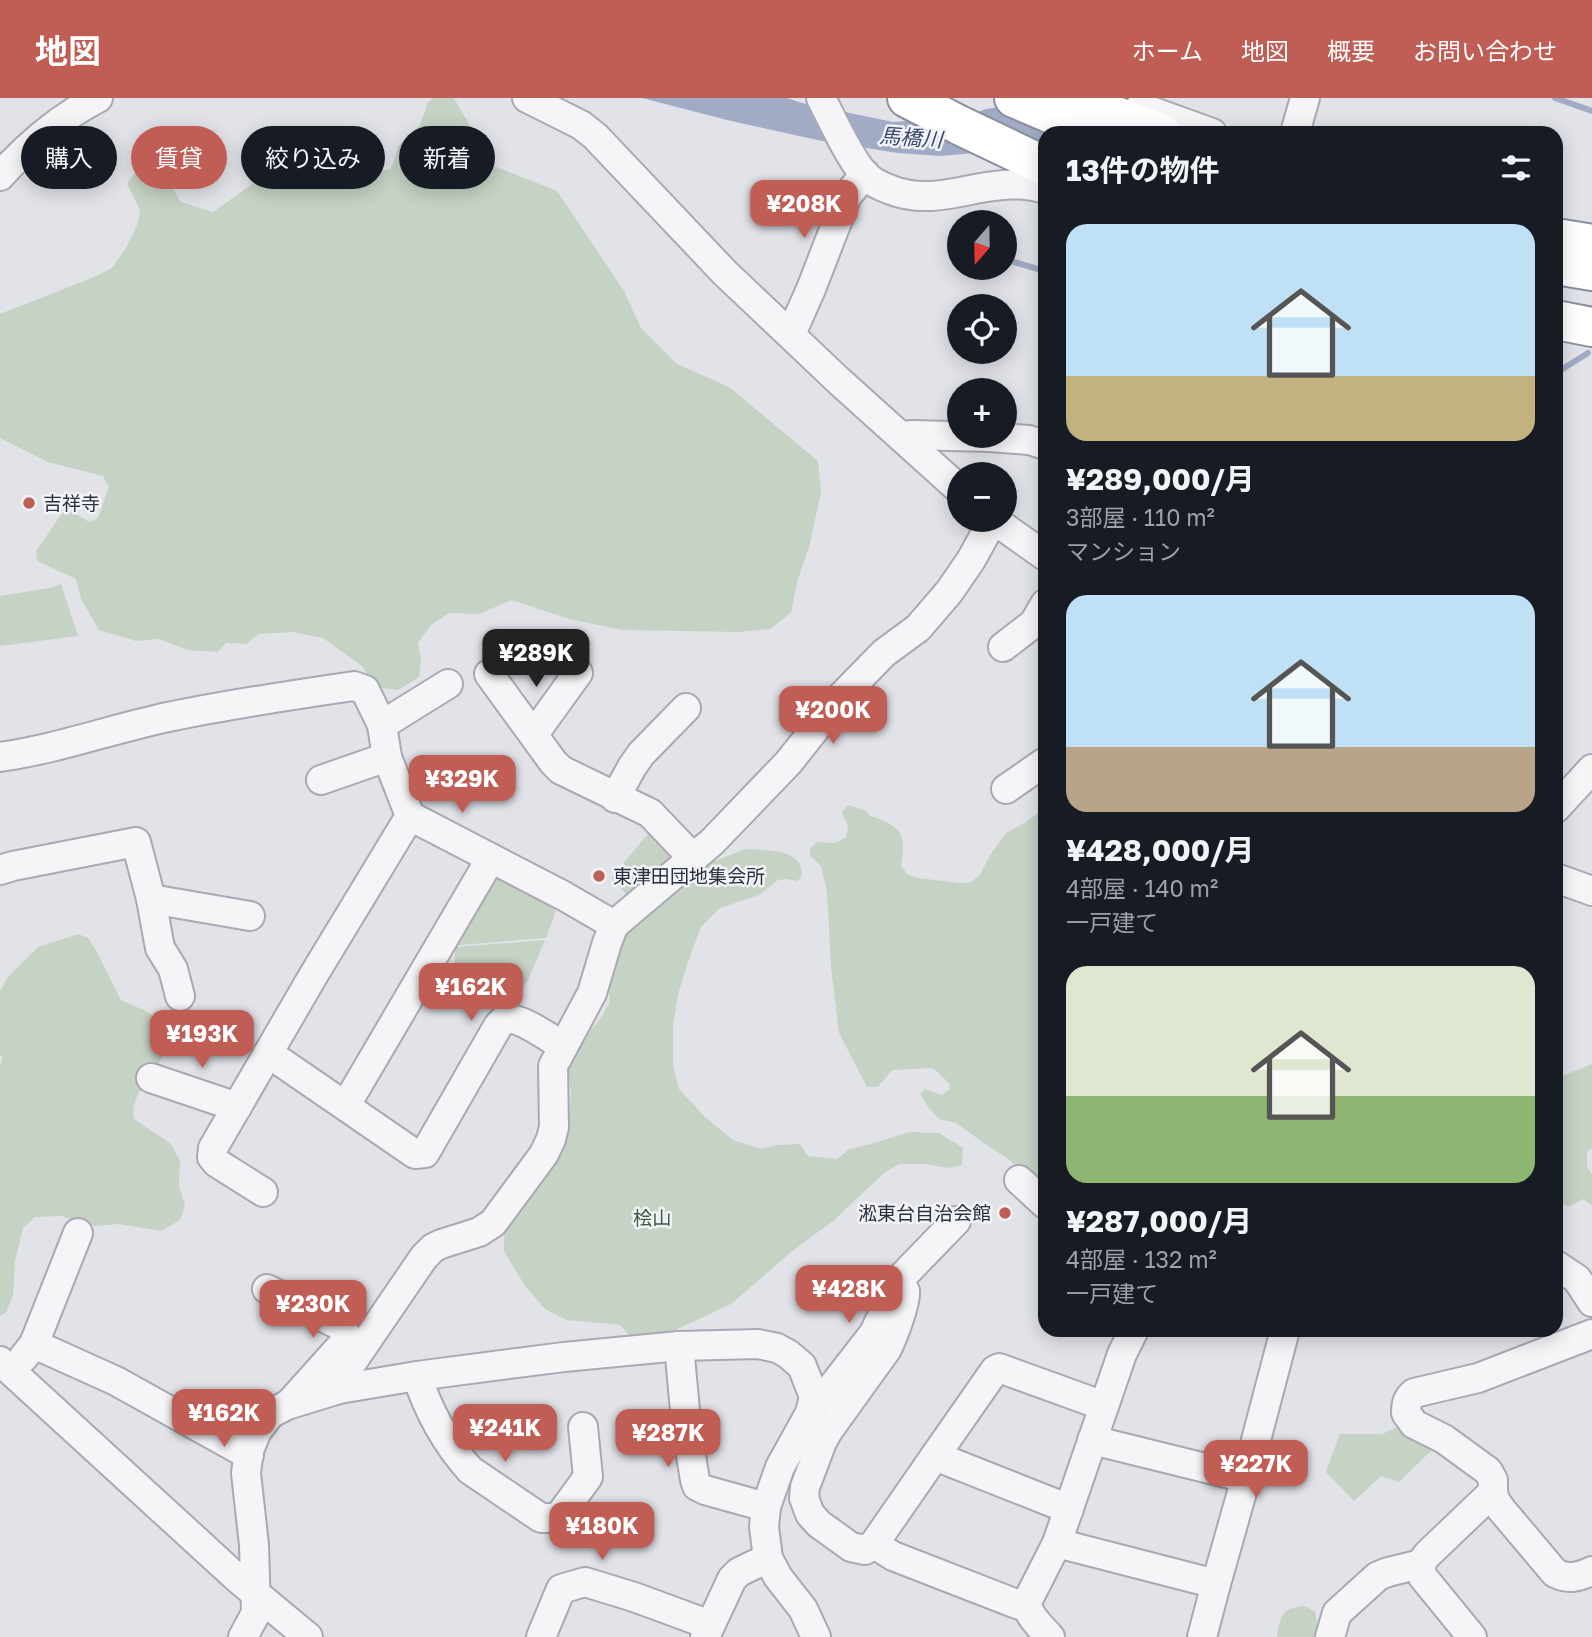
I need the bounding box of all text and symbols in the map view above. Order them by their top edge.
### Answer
text: 地図 [35,31,101,70]
text: ホーム [1132,36,1203,65]
text: 地図 [1241,36,1289,65]
text: 概要 [1327,36,1375,65]
text: お問い合わせ [1413,36,1557,65]
water label: 馬橋川 [879,122,945,152]
chip: 購入 [21,126,117,189]
chip: 賃貸 [131,126,227,189]
chip: 絞り込み [241,126,385,189]
chip: 新着 [399,126,495,189]
icon: filters [1497,149,1535,187]
text: 13件の物件 [1066,152,1220,188]
pin: ¥208K [755,180,853,240]
text: ¥208K [766,189,842,217]
north arrow [947,210,1017,280]
map controls [947,210,1017,532]
icon: home [1238,270,1364,396]
button: locate [947,294,1017,364]
button: + [947,378,1017,448]
text: ¥289,000/月 [1066,461,1255,497]
button: − [947,462,1017,532]
place label: 吉祥寺 [43,491,100,514]
marker: 吉祥寺 [21,495,37,511]
text: 3部屋 · 110 m² [1066,503,1215,531]
text: マンション [1066,537,1181,565]
pin: ¥289K [487,630,585,689]
text: ¥289K [498,638,574,666]
icon: home [1238,641,1364,767]
pin: ¥200K [784,686,882,746]
text: ¥200K [795,695,871,723]
pin: ¥329K [413,756,511,815]
text: ¥329K [425,764,499,792]
text: ¥428,000/月 [1066,832,1255,868]
place label: 東津田団地集会所 [613,864,765,887]
marker: 東津田団地集会所 [591,868,607,884]
text: 4部屋 · 140 m² [1066,874,1218,902]
text: 一戸建て [1066,908,1158,936]
pin: ¥162K [422,964,520,1023]
text: ¥162K [435,972,507,1000]
pin: ¥193K [153,1010,251,1070]
icon: home [1238,1012,1364,1138]
text: ¥193K [166,1019,238,1047]
place label: 淞東台自治会館 [858,1201,991,1224]
text: ¥287,000/月 [1066,1203,1252,1239]
marker: 淞東台自治会館 [997,1205,1013,1221]
park label: 桧山 [633,1206,671,1229]
text: 4部屋 · 132 m² [1066,1245,1217,1273]
pin: ¥428K [800,1266,898,1325]
text: ¥428K [812,1274,886,1302]
text: 一戸建て [1066,1279,1158,1307]
pin: ¥230K [264,1280,362,1340]
text: ¥230K [276,1289,350,1317]
pin: ¥162K [175,1390,273,1449]
text: ¥162K [188,1398,260,1426]
pin: ¥241K [456,1404,554,1464]
pin: ¥287K [619,1410,717,1469]
text: ¥241K [469,1413,541,1441]
text: ¥287K [631,1418,705,1446]
pin: ¥227K [1207,1440,1305,1500]
text: ¥227K [1220,1449,1292,1477]
pin: ¥180K [553,1502,651,1562]
text: ¥180K [565,1511,639,1539]

